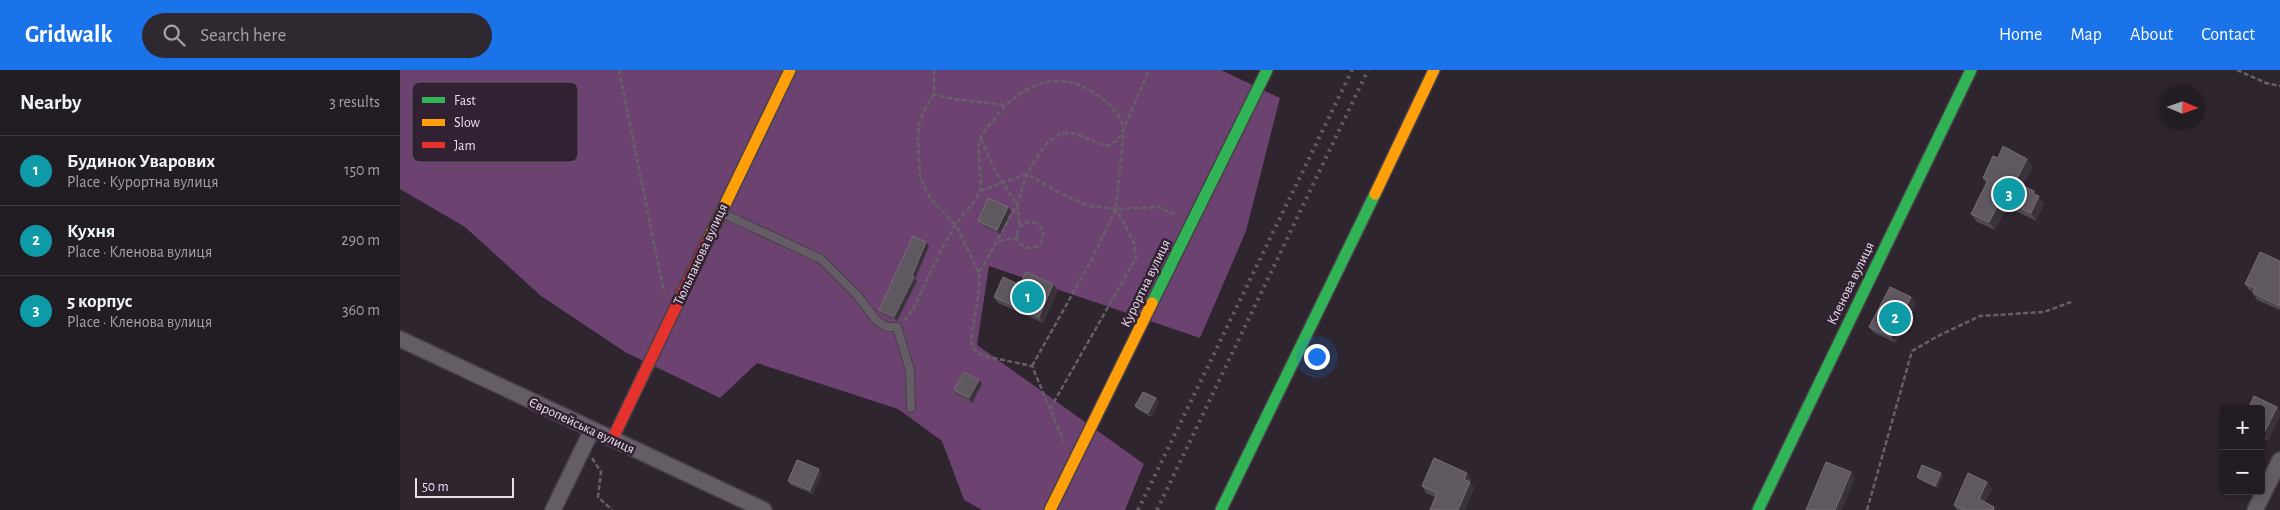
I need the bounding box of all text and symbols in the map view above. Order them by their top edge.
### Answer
search box [142,13,492,58]
icon: search [160,21,188,49]
text: Gridwalk [25,23,112,47]
text: Search here [200,26,286,45]
text: Home [1999,26,2042,44]
text: Map [2070,26,2102,44]
text: About [2130,26,2173,44]
text: Contact [2201,26,2255,44]
legend [412,82,578,162]
north arrow [2160,85,2205,130]
text: Nearby [20,92,81,113]
text: 3 results [329,94,380,110]
text: Fast [454,94,476,108]
text: Slow [454,116,481,130]
text: Jam [454,139,476,153]
text: Будинок Уварових [67,152,215,171]
text: 1 [33,162,39,178]
text: 150 m [344,162,380,178]
text: Place · Курортна вулиця [67,174,218,190]
pin: 3 [1993,175,2025,213]
street label: Тюльпанова вулиця [671,202,730,307]
text: Кухня [67,222,115,241]
text: 2 [32,232,40,248]
text: 290 m [341,232,380,248]
street label: Курортна вулиця [1119,237,1173,330]
street label: Кленова вулиця [1825,240,1877,327]
text: Place · Кленова вулиця [67,244,212,260]
pin: 1 [1012,278,1044,316]
text: 5 корпус [67,292,132,311]
pin: 2 [1879,299,1911,337]
text: 3 [33,302,39,318]
text: 360 m [342,302,380,318]
text: Place · Кленова вулиця [67,314,212,330]
your location [1304,344,1330,370]
street label: Європейська вулиця [526,395,637,457]
map controls [2220,405,2265,495]
button: + [2220,405,2265,450]
button: − [2220,450,2265,495]
scale bar [415,475,514,498]
text: 50 m [422,480,449,494]

